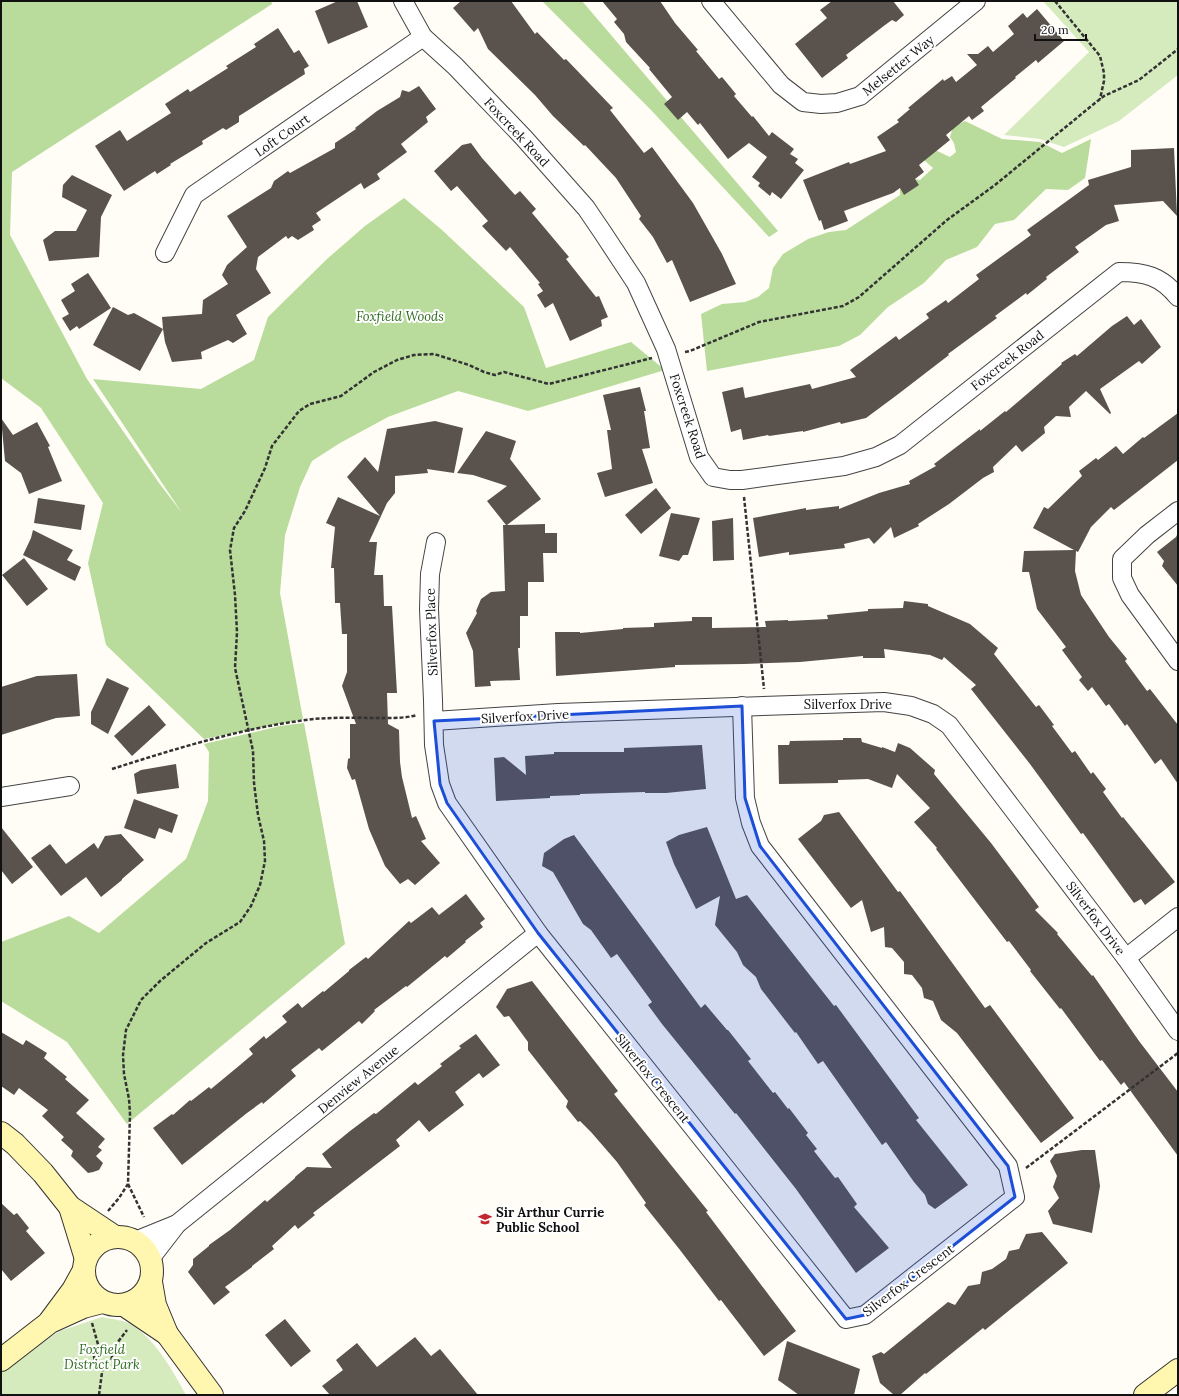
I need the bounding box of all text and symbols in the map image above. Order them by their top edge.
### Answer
scale bar [1035,16,1086,42]
text: 20 m [1041,22,1069,37]
street label: Melsetter Way [859,31,938,100]
street label: Foxcreek Road [480,94,553,171]
street label: Loft Court [251,110,313,161]
park label: Foxfield Woods [356,308,444,325]
street label: Foxcreek Road [967,326,1048,394]
street label: Foxcreek Road [666,372,709,461]
street label: Silverfox Place [421,588,442,676]
street label: Silverfox Drive [804,696,892,713]
street label: Silverfox Drive [480,706,570,727]
street label: Silverfox Drive [1062,878,1129,959]
street label: Silverfox Crescent [611,1030,694,1126]
street label: Denview Avenue [314,1041,402,1117]
place label: Sir Arthur Currie Public School [496,1204,604,1236]
school or university icon: Sir Arthur Currie Public School [477,1211,493,1227]
street label: Silverfox Crescent [859,1240,957,1320]
park label: Foxfield District Park [64,1341,140,1373]

